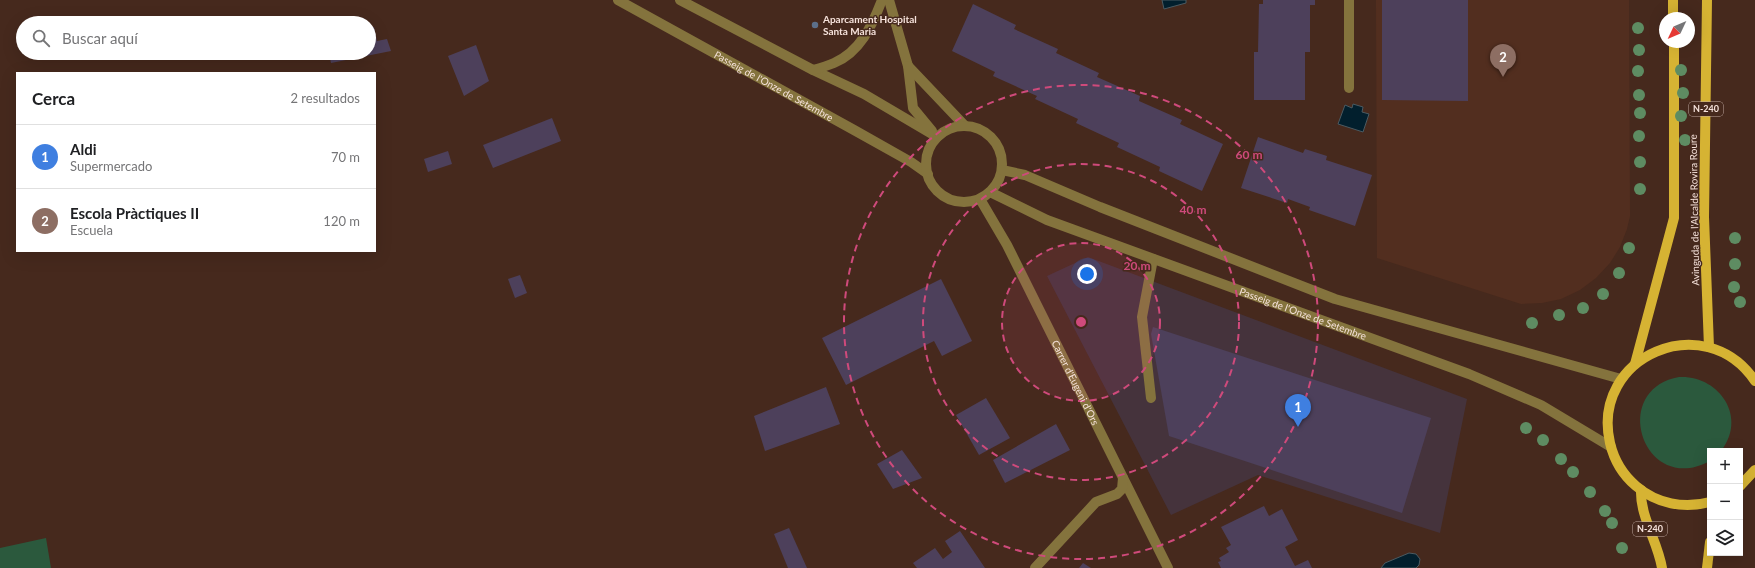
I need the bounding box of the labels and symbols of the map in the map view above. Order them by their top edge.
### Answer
north arrow [1659,12,1695,48]
place label: Aparcament Hospital Santa Maria [822,13,917,37]
marker: Aparcament Hospital Santa Maria [810,20,820,30]
pin: 2 [1490,44,1516,77]
street label: Passeig de l'Onze de Setembre [712,48,836,124]
road number: N-240 [1689,102,1723,116]
street label: Avinguda de l'Alcalde Rovira Roure [1687,134,1701,286]
text: 60 m [1236,147,1262,162]
text: 40 m [1180,202,1206,217]
text: 20 m [1124,258,1150,273]
your location [1077,264,1097,284]
street label: Passeig de l'Onze de Setembre [1238,285,1368,342]
centre of rings [1074,315,1088,329]
street label: Carrer d'Eugeni d'Ors [1049,338,1102,427]
pin: 1 [1285,394,1311,427]
road number: N-240 [1633,522,1667,536]

